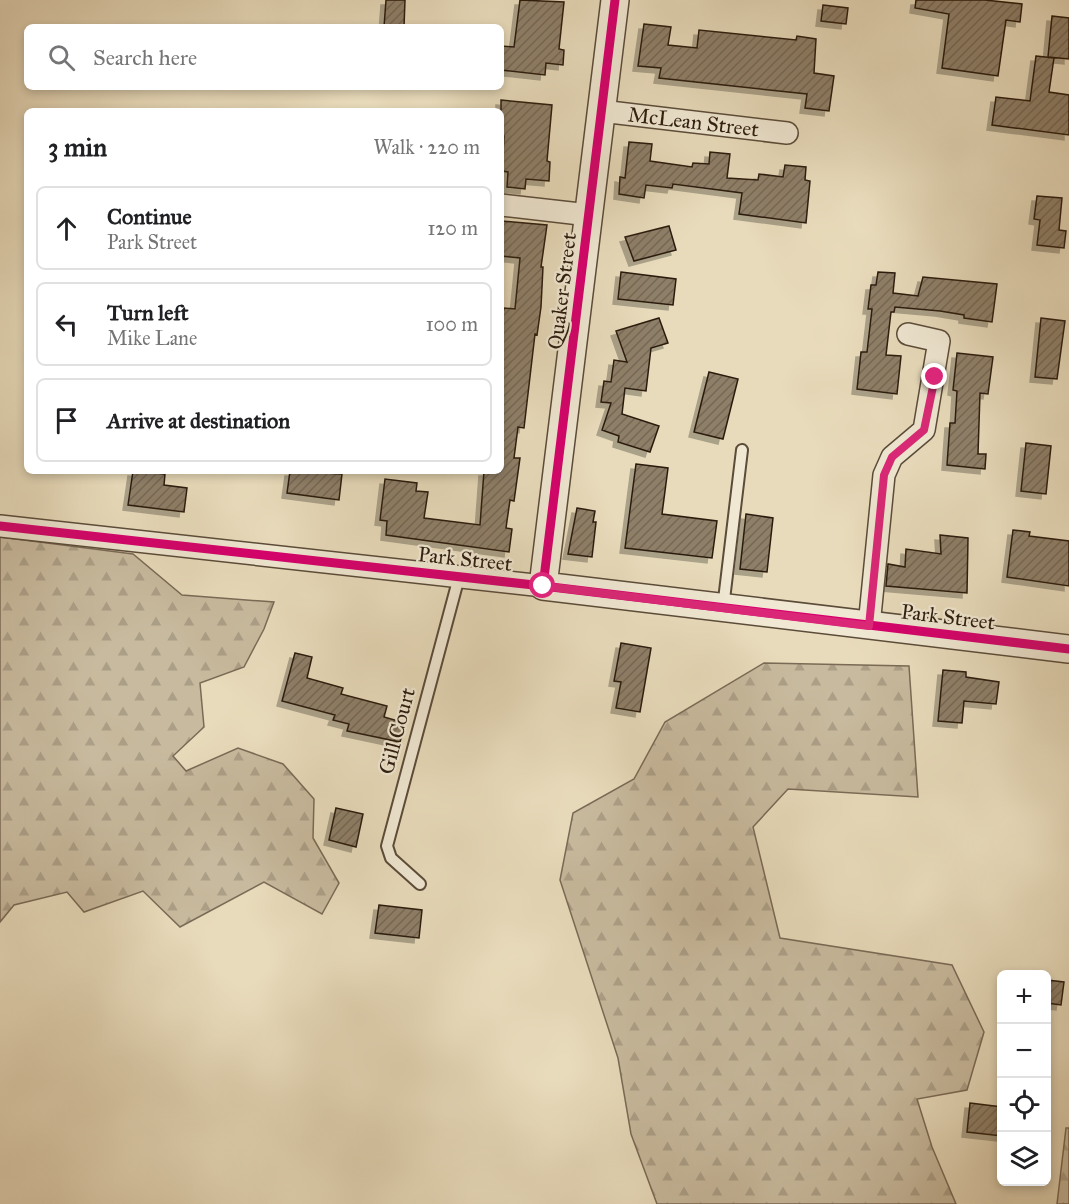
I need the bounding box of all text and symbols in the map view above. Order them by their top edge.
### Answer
search box [24,24,504,90]
icon: search [45,41,78,74]
text: Search here [93,44,197,71]
street label: McLean Street [627,101,761,143]
text: 3 min [48,131,107,163]
text: Walk · 220 m [373,135,480,159]
text: Continue [107,203,192,230]
icon: ahead [50,212,83,245]
text: 120 m [427,216,478,240]
text: Park Street [107,230,197,254]
street label: Quaker Street [542,230,582,351]
text: Turn left [107,299,189,326]
icon: left [50,308,83,341]
text: 100 m [426,312,478,336]
text: Mike Lane [107,326,197,350]
route end [921,363,947,389]
icon: arrive [50,404,83,437]
text: Arrive at destination [107,407,290,434]
street label: Park Street [417,541,514,577]
route start [529,572,555,598]
street label: Park Street [899,598,997,636]
street label: Gill Court [373,684,421,777]
map controls [997,970,1051,1186]
button: + [997,970,1051,1024]
button: − [997,1024,1051,1078]
button: locate [997,1078,1051,1132]
button: layers [997,1132,1051,1186]

